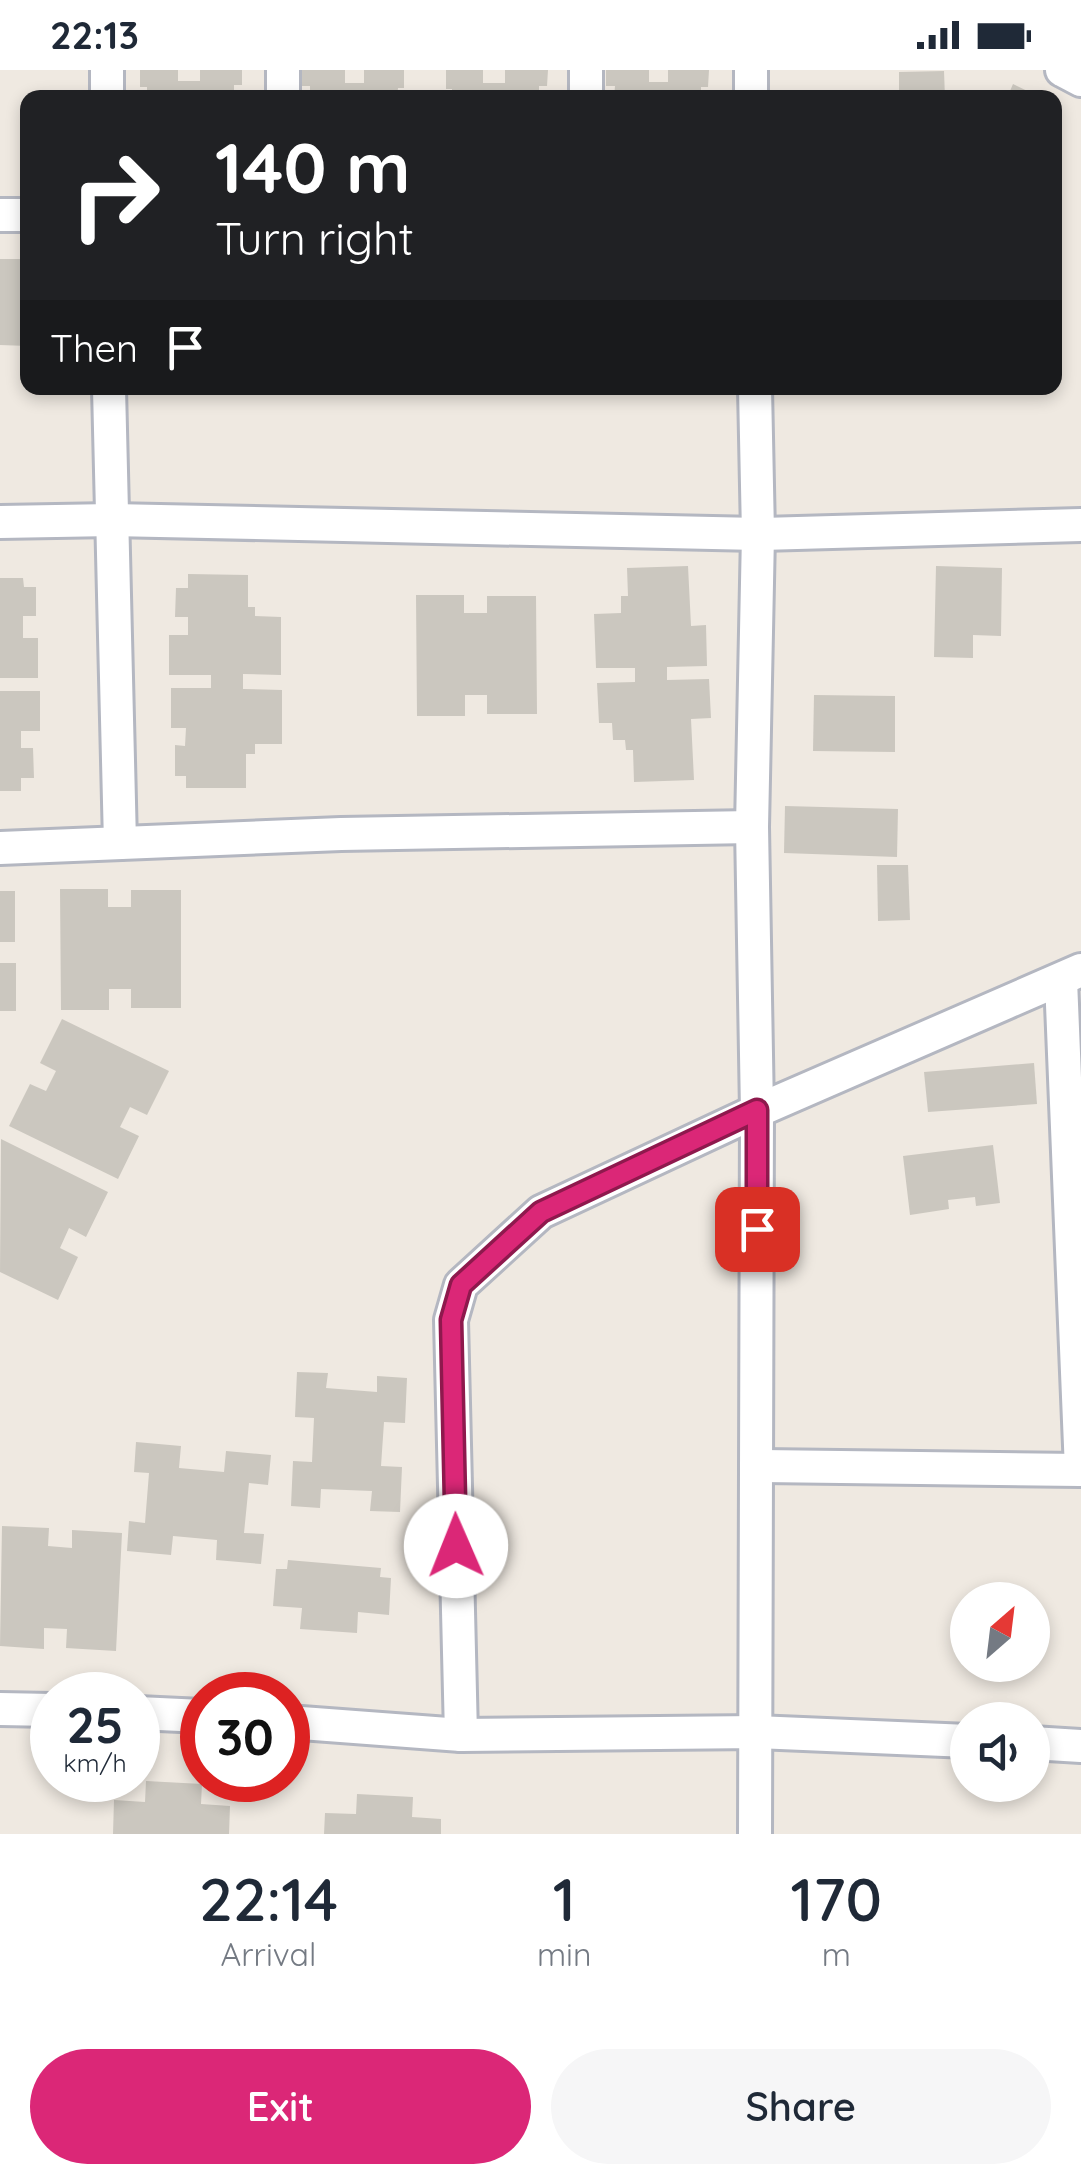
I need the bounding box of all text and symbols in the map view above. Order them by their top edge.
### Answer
text: 22:13 [50,11,139,59]
text: 140 m [215,123,411,211]
icon: right [50,130,180,260]
text: Turn right [215,210,414,266]
icon: arrive [158,320,213,375]
text: Then [50,324,138,372]
pin [715,1187,800,1272]
icon: arrive [730,1202,785,1257]
position arrow [404,1494,508,1598]
north arrow [950,1582,1050,1682]
map controls [950,1582,1050,1802]
speed limit sign: 30 [180,1672,310,1802]
text: 25 [66,1693,124,1756]
button: sound [950,1702,1050,1802]
text: km/h [63,1747,127,1778]
text: 22:14 [199,1861,338,1936]
text: 1 [553,1861,576,1936]
text: 170 [790,1861,882,1936]
text: Arrival [221,1934,316,1974]
text: min [537,1934,591,1974]
text: m [822,1934,851,1974]
button: Exit [30,2049,531,2164]
button: Share [551,2049,1051,2164]

